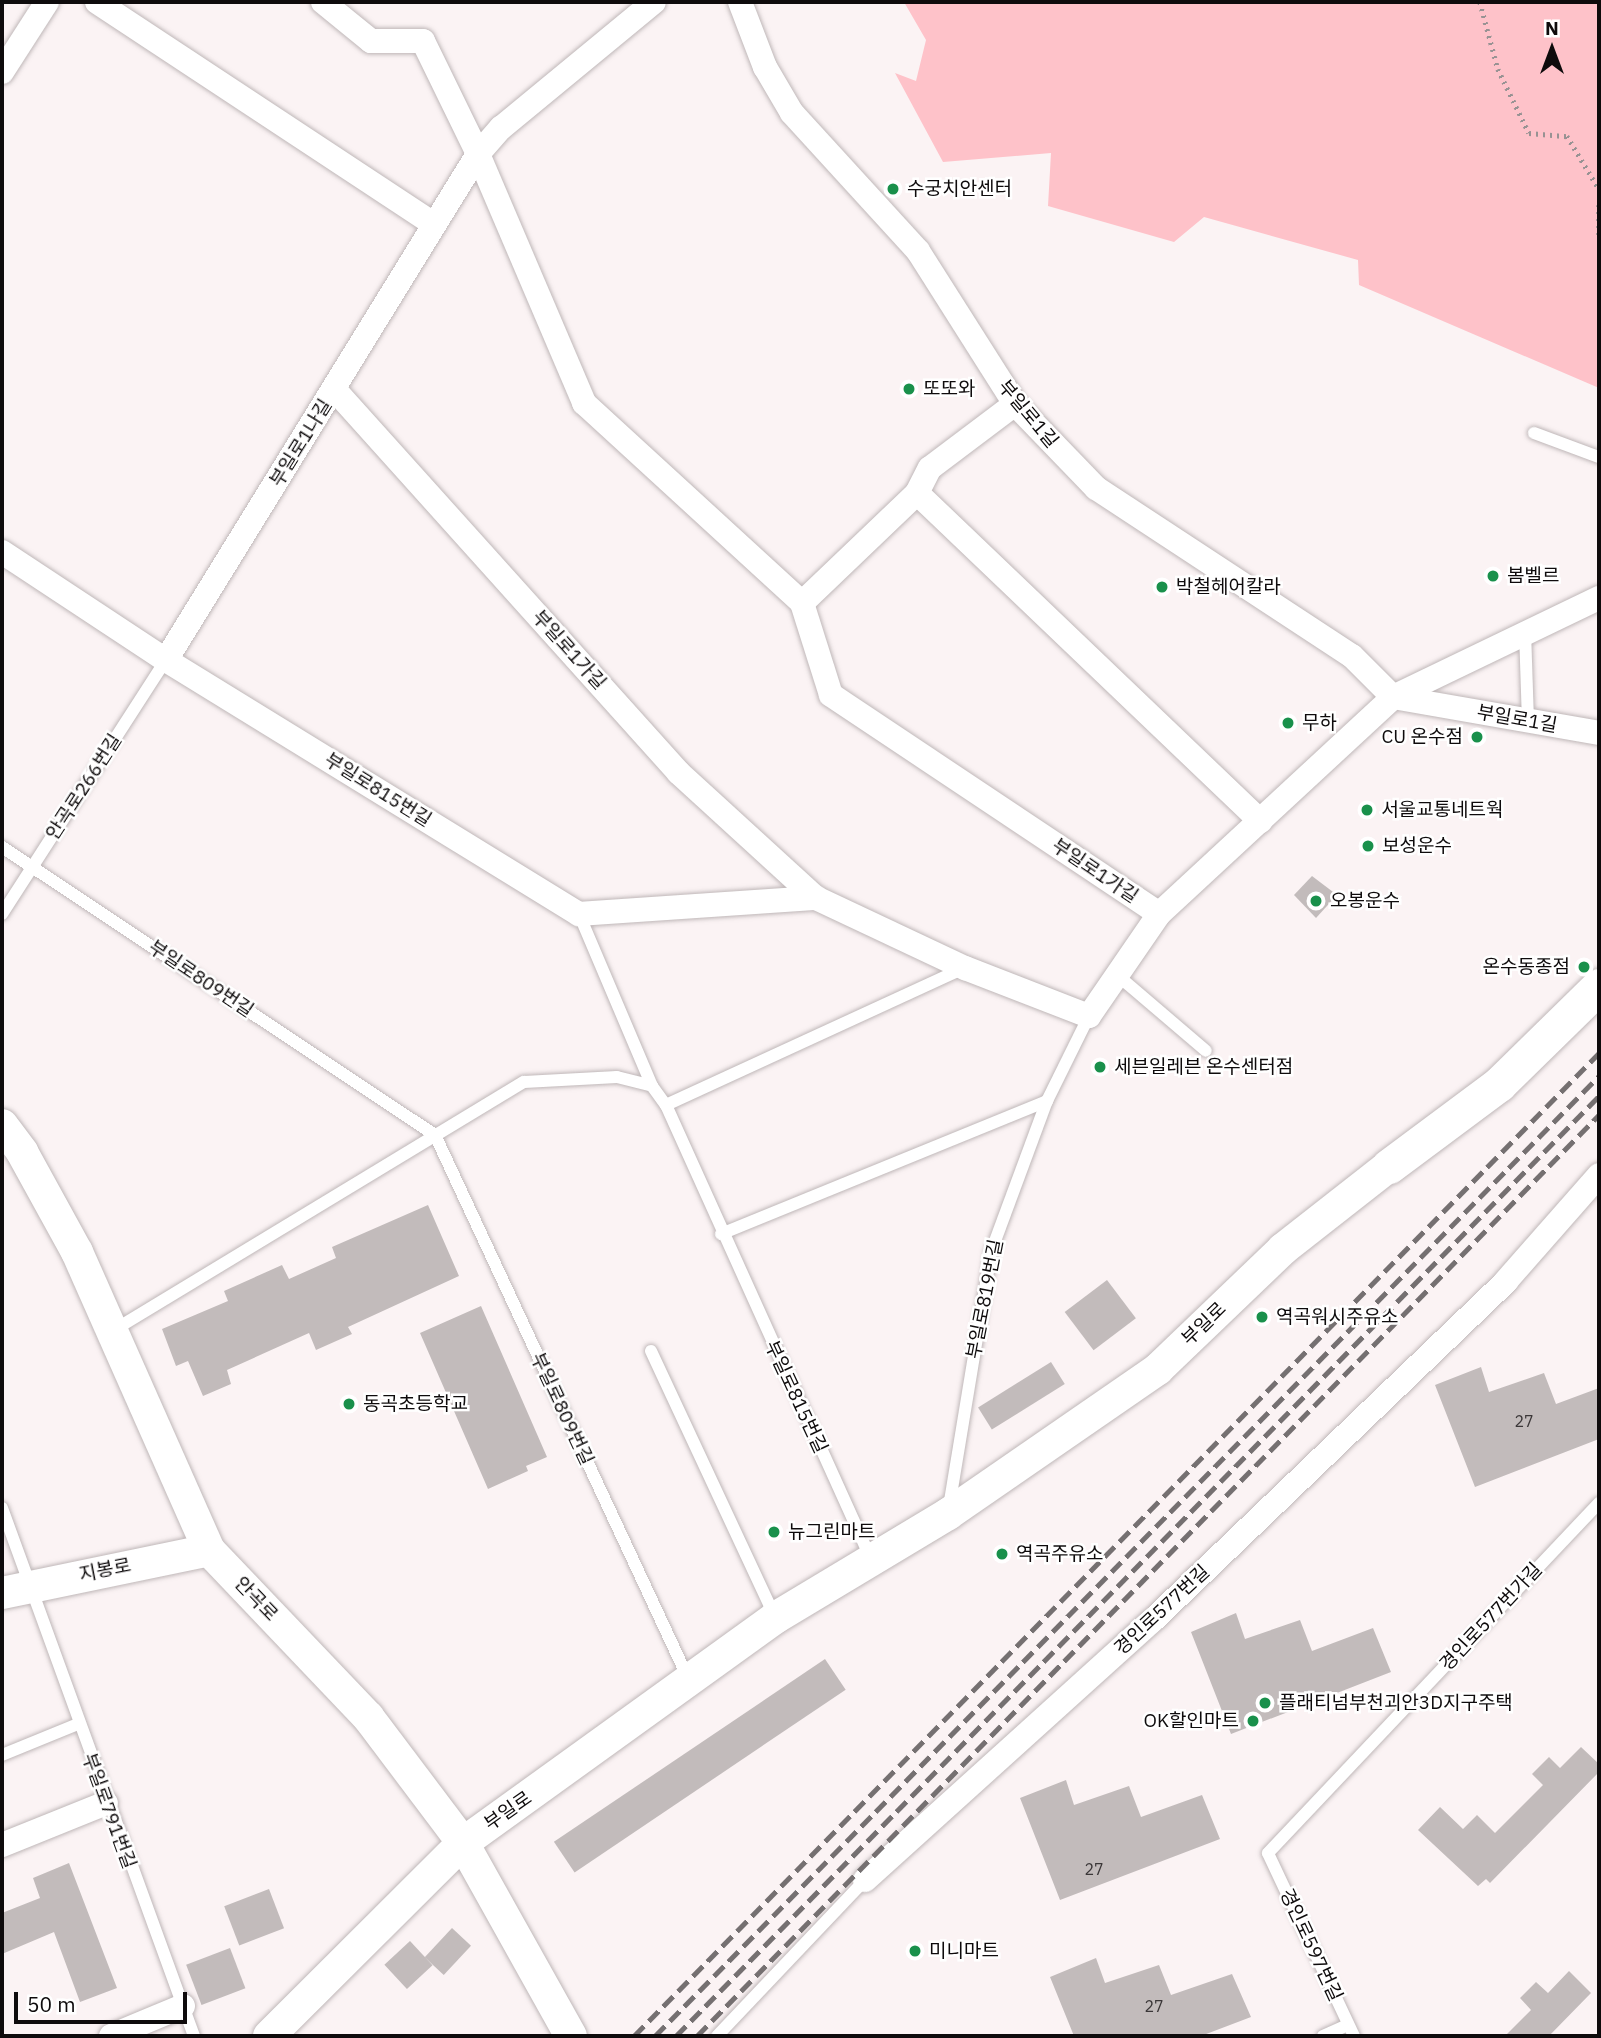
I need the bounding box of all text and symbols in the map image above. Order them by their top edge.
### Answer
north arrow [1517,14,1587,84]
text: N [1545,16,1559,40]
place label: 수궁치안센터 [907,178,1012,200]
marker: 수궁치안센터 [885,181,901,197]
street label: 부일로1길 [993,376,1063,452]
place label: 또또와 [923,378,975,400]
marker: 또또와 [901,381,917,397]
street label: 부일로1나길 [265,395,337,491]
place label: 봄벨르 [1507,565,1559,587]
marker: 봄벨르 [1485,568,1501,584]
place label: 박철헤어칼라 [1176,576,1281,598]
marker: 박철헤어칼라 [1154,579,1170,595]
street label: 부일로1가길 [527,606,611,694]
street label: 부일로1길 [1475,701,1559,737]
place label: 무하 [1302,712,1337,734]
marker: 무하 [1280,715,1296,731]
place label: CU 온수점 [1381,726,1463,748]
marker: CU 온수점 [1469,729,1485,745]
street label: 안곡로266번길 [41,730,127,844]
street label: 부일로815번길 [320,748,436,832]
place label: 서울교통네트웍 [1381,799,1503,821]
marker: 서울교통네트웍 [1359,802,1375,818]
street label: 부일로1가길 [1048,834,1142,908]
place label: 보성운수 [1382,835,1452,857]
marker: 보성운수 [1360,838,1376,854]
place label: 오봉운수 [1330,890,1400,912]
marker: 오봉운수 [1308,893,1324,909]
street label: 부일로809번길 [144,936,258,1022]
place label: 온수동종점 [1483,956,1570,978]
marker: 온수동종점 [1576,959,1592,975]
place label: 세븐일레븐 온수센터점 [1114,1056,1293,1078]
marker: 세븐일레븐 온수센터점 [1092,1059,1108,1075]
street label: 부일로819번길 [962,1237,1008,1361]
street label: 부일로 [1177,1298,1231,1350]
place label: 역곡워시주유소 [1276,1306,1398,1328]
marker: 역곡워시주유소 [1254,1309,1270,1325]
street label: 부일로815번길 [760,1337,832,1457]
street label: 부일로809번길 [526,1349,598,1469]
place label: 동곡초등학교 [363,1393,468,1415]
marker: 동곡초등학교 [341,1396,357,1412]
house number: 27 [1514,1411,1534,1431]
place label: 뉴그린마트 [788,1521,875,1543]
marker: 뉴그린마트 [766,1524,782,1540]
place label: 역곡주유소 [1016,1543,1103,1565]
marker: 역곡주유소 [994,1546,1010,1562]
street label: 지봉로 [77,1554,133,1586]
street label: 경인로577번가길 [1435,1558,1547,1676]
street label: 경인로577번길 [1110,1560,1214,1660]
street label: 안곡로 [230,1572,282,1626]
place label: 플래티넘부천괴안3D지구주택 [1279,1692,1513,1714]
marker: 플래티넘부천괴안3D지구주택 [1257,1695,1273,1711]
place label: OK할인마트 [1144,1710,1239,1732]
marker: OK할인마트 [1245,1713,1261,1729]
street label: 부일로791번길 [77,1750,141,1872]
street label: 부일로 [480,1787,536,1835]
house number: 27 [1084,1859,1104,1879]
street label: 경인로597번길 [1275,1885,1347,2005]
place label: 미니마트 [929,1940,999,1962]
marker: 미니마트 [907,1943,923,1959]
scale bar [18,1979,191,2023]
text: 50 m [27,1990,76,2018]
house number: 27 [1144,1996,1164,2016]

